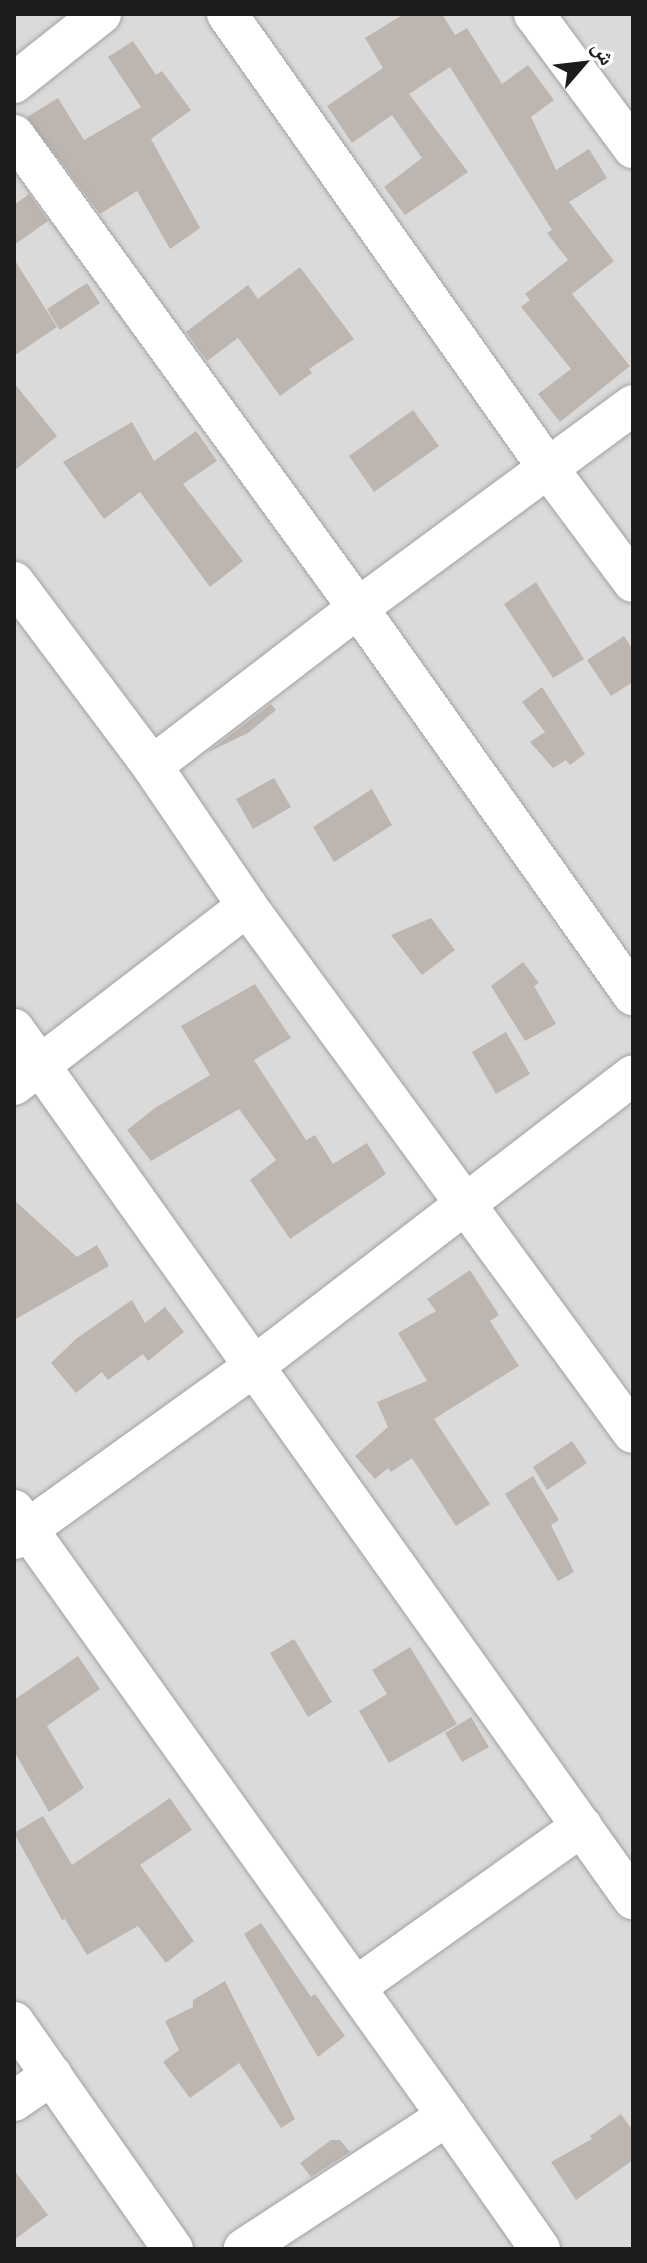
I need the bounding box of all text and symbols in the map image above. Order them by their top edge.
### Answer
north arrow [543,24,623,104]
text: ش [587,36,621,69]

